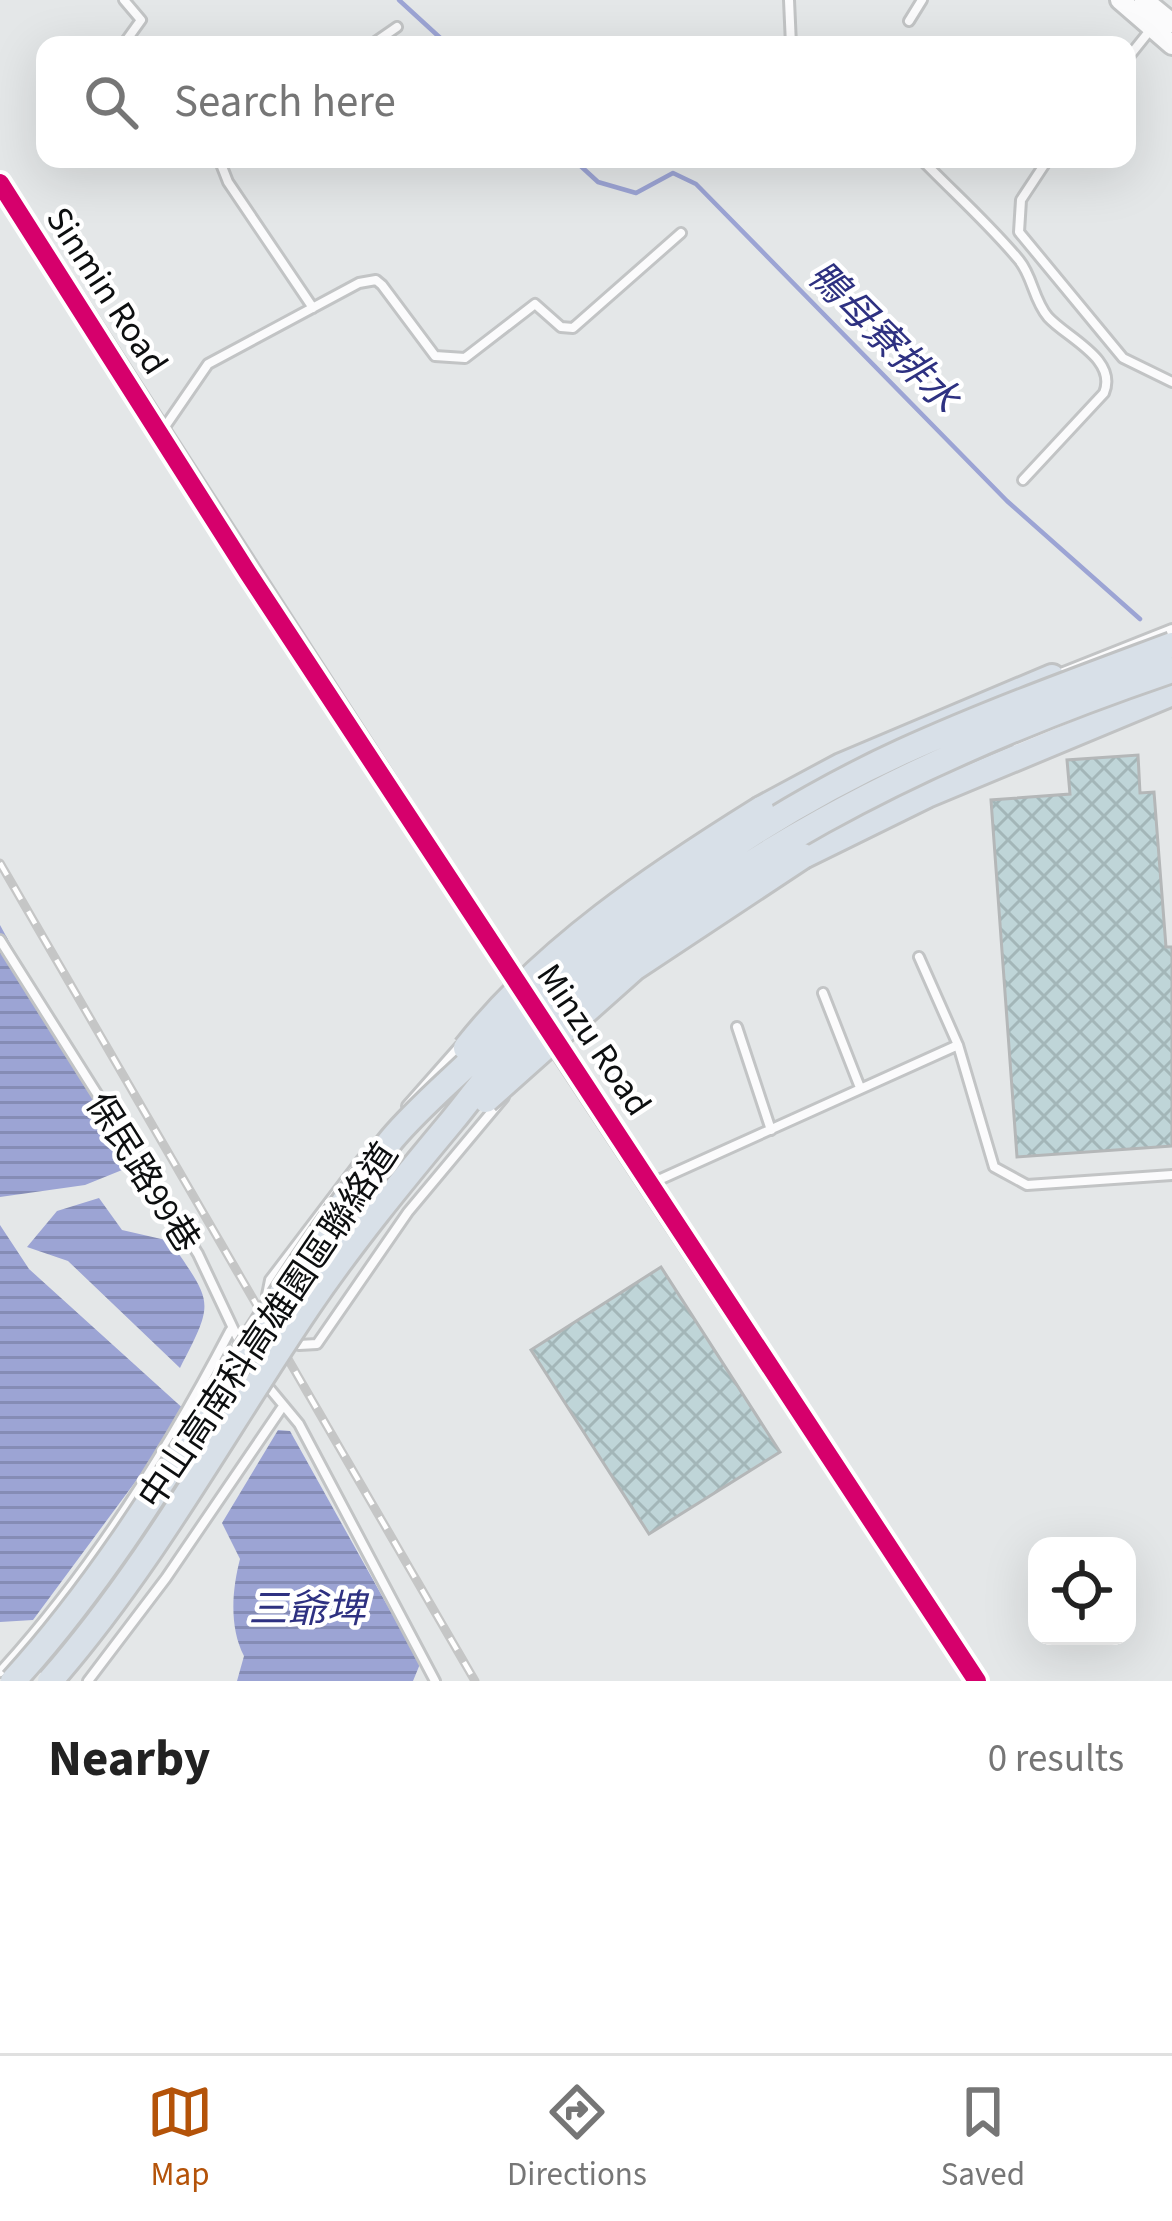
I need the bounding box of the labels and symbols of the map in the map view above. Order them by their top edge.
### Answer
street label: Sinmin Road [33,197,180,385]
water label: 鴨母寮排水 [794,249,973,428]
street label: Minzu Road [524,954,663,1126]
street label: 保民路99巷 [73,1083,212,1263]
street label: 中山高南科高雄園區聯絡道 [126,1133,410,1519]
water label: 三爺埤 [248,1582,369,1638]

